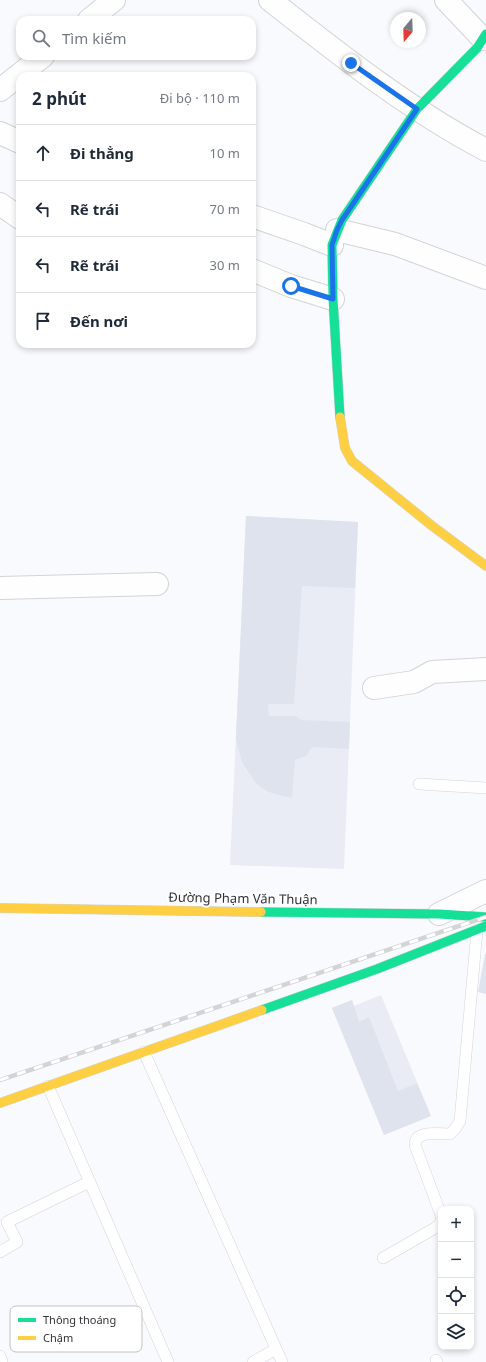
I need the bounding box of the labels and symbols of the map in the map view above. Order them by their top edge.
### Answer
north arrow [390,12,426,48]
route end [342,54,360,72]
route start [282,277,300,295]
street label: Đường Phạm Văn Thuận [168,888,318,908]
legend [10,1306,142,1352]
text: Thông thoáng [43,1312,116,1327]
text: Chậm [43,1330,73,1345]

